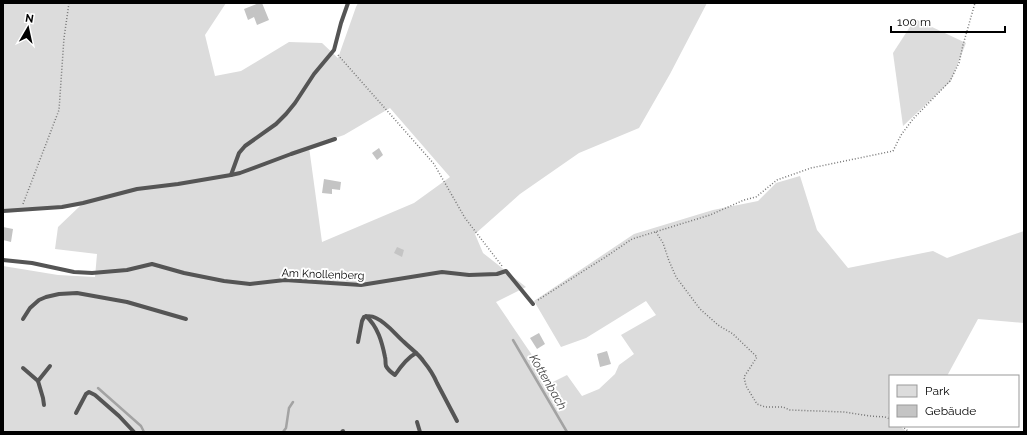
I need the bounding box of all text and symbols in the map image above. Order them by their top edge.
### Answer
north arrow [8,8,48,48]
scale bar [891,8,1005,34]
text: N [24,12,35,26]
text: 100 m [897,15,931,29]
street label: Am Knollenberg [281,267,365,282]
water label: Kottenbach [526,352,570,412]
legend [889,375,1019,427]
text: Park [925,384,950,398]
text: Gebäude [925,404,976,418]

